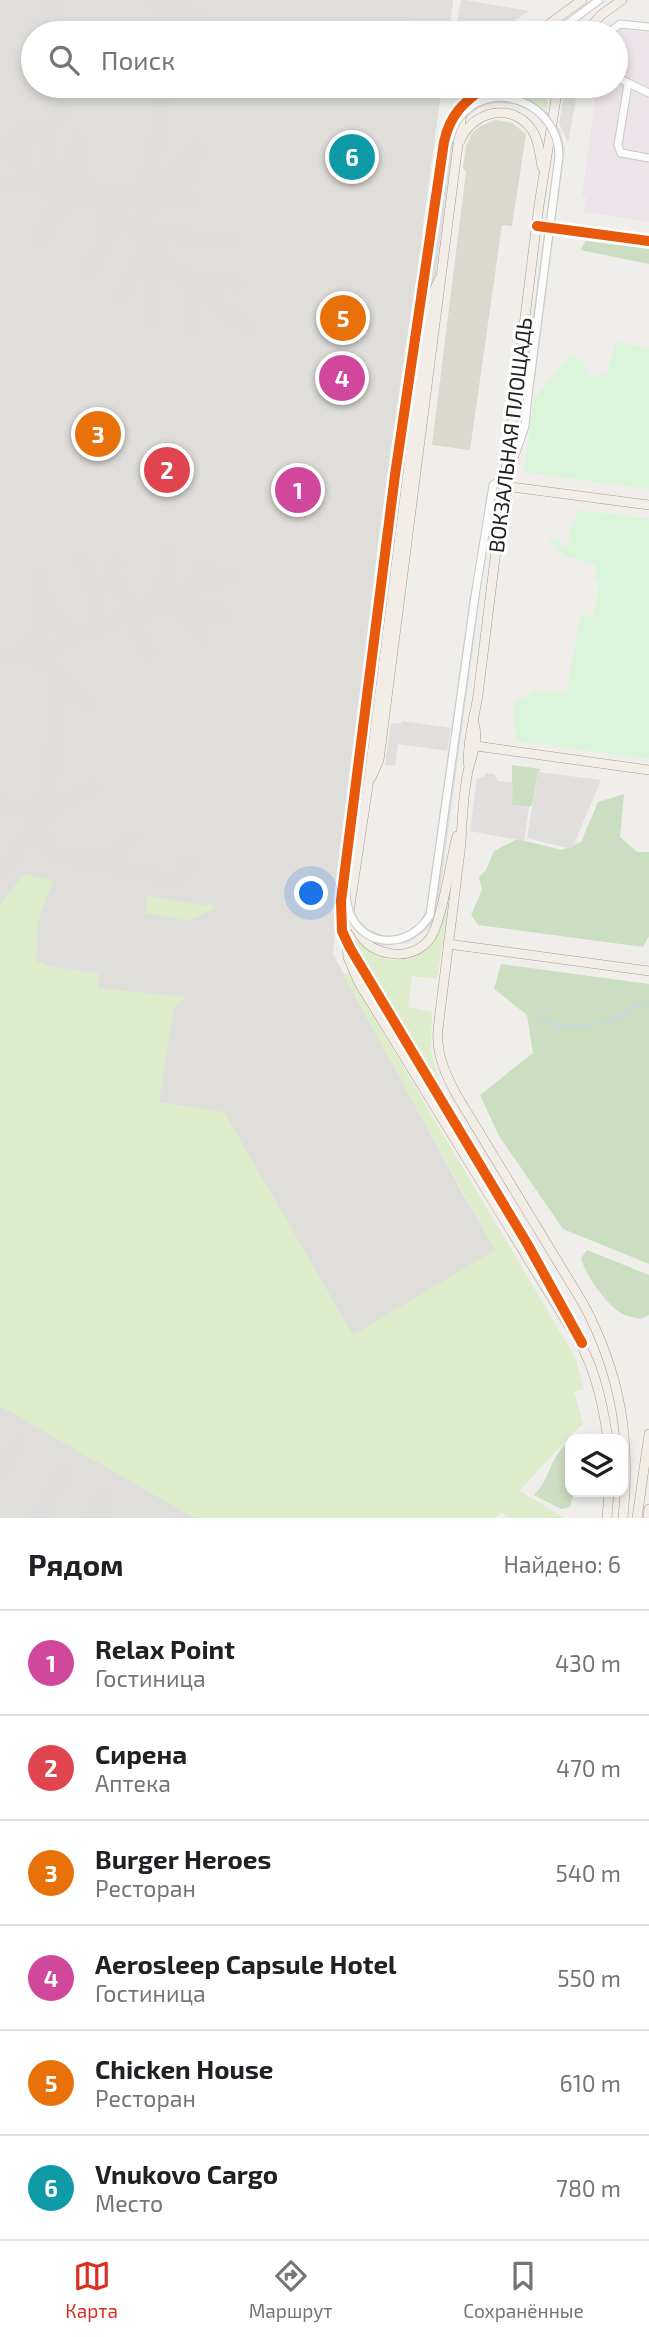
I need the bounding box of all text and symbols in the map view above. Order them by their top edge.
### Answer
search box [21,21,628,98]
icon: search [45,41,83,79]
text: Поиск [101,44,175,75]
pin: 6 [329,131,375,183]
pin: 5 [320,292,366,344]
street label: ВОКЗАЛЬНАЯ ПЛОЩАДЬ [483,316,536,554]
pin: 4 [319,352,365,404]
pin: 3 [75,408,121,460]
pin: 2 [144,444,190,496]
pin: 1 [275,464,321,516]
your location [294,876,328,910]
map controls [565,1434,628,1497]
button: layers [565,1434,628,1497]
text: Рядом [28,1546,124,1582]
text: Найдено: 6 [503,1550,621,1578]
text: Relax Point [95,1633,235,1664]
text: 1 [46,1649,56,1677]
text: 430 m [555,1649,621,1677]
text: Гостиница [95,1664,206,1692]
text: Сирена [95,1738,187,1769]
text: 2 [44,1754,58,1782]
text: 470 m [556,1754,621,1782]
text: Аптека [95,1769,171,1797]
text: Burger Heroes [95,1843,271,1874]
text: 3 [44,1859,58,1887]
text: 540 m [555,1859,621,1887]
text: Ресторан [95,1874,196,1902]
text: Aerosleep Capsule Hotel [95,1948,397,1979]
text: 4 [44,1964,58,1992]
text: 550 m [557,1964,621,1992]
text: Гостиница [95,1979,206,2007]
text: Chicken House [95,2053,273,2084]
text: 5 [45,2069,57,2097]
text: 610 m [560,2069,621,2097]
text: Ресторан [95,2084,196,2112]
text: Vnukovo Cargo [95,2158,278,2189]
text: 6 [44,2174,58,2202]
text: 780 m [556,2174,621,2202]
text: Место [95,2189,163,2217]
tab: Карта [65,2257,118,2322]
tab: Маршрут [249,2257,333,2322]
tab: Сохранённые [463,2257,584,2322]

